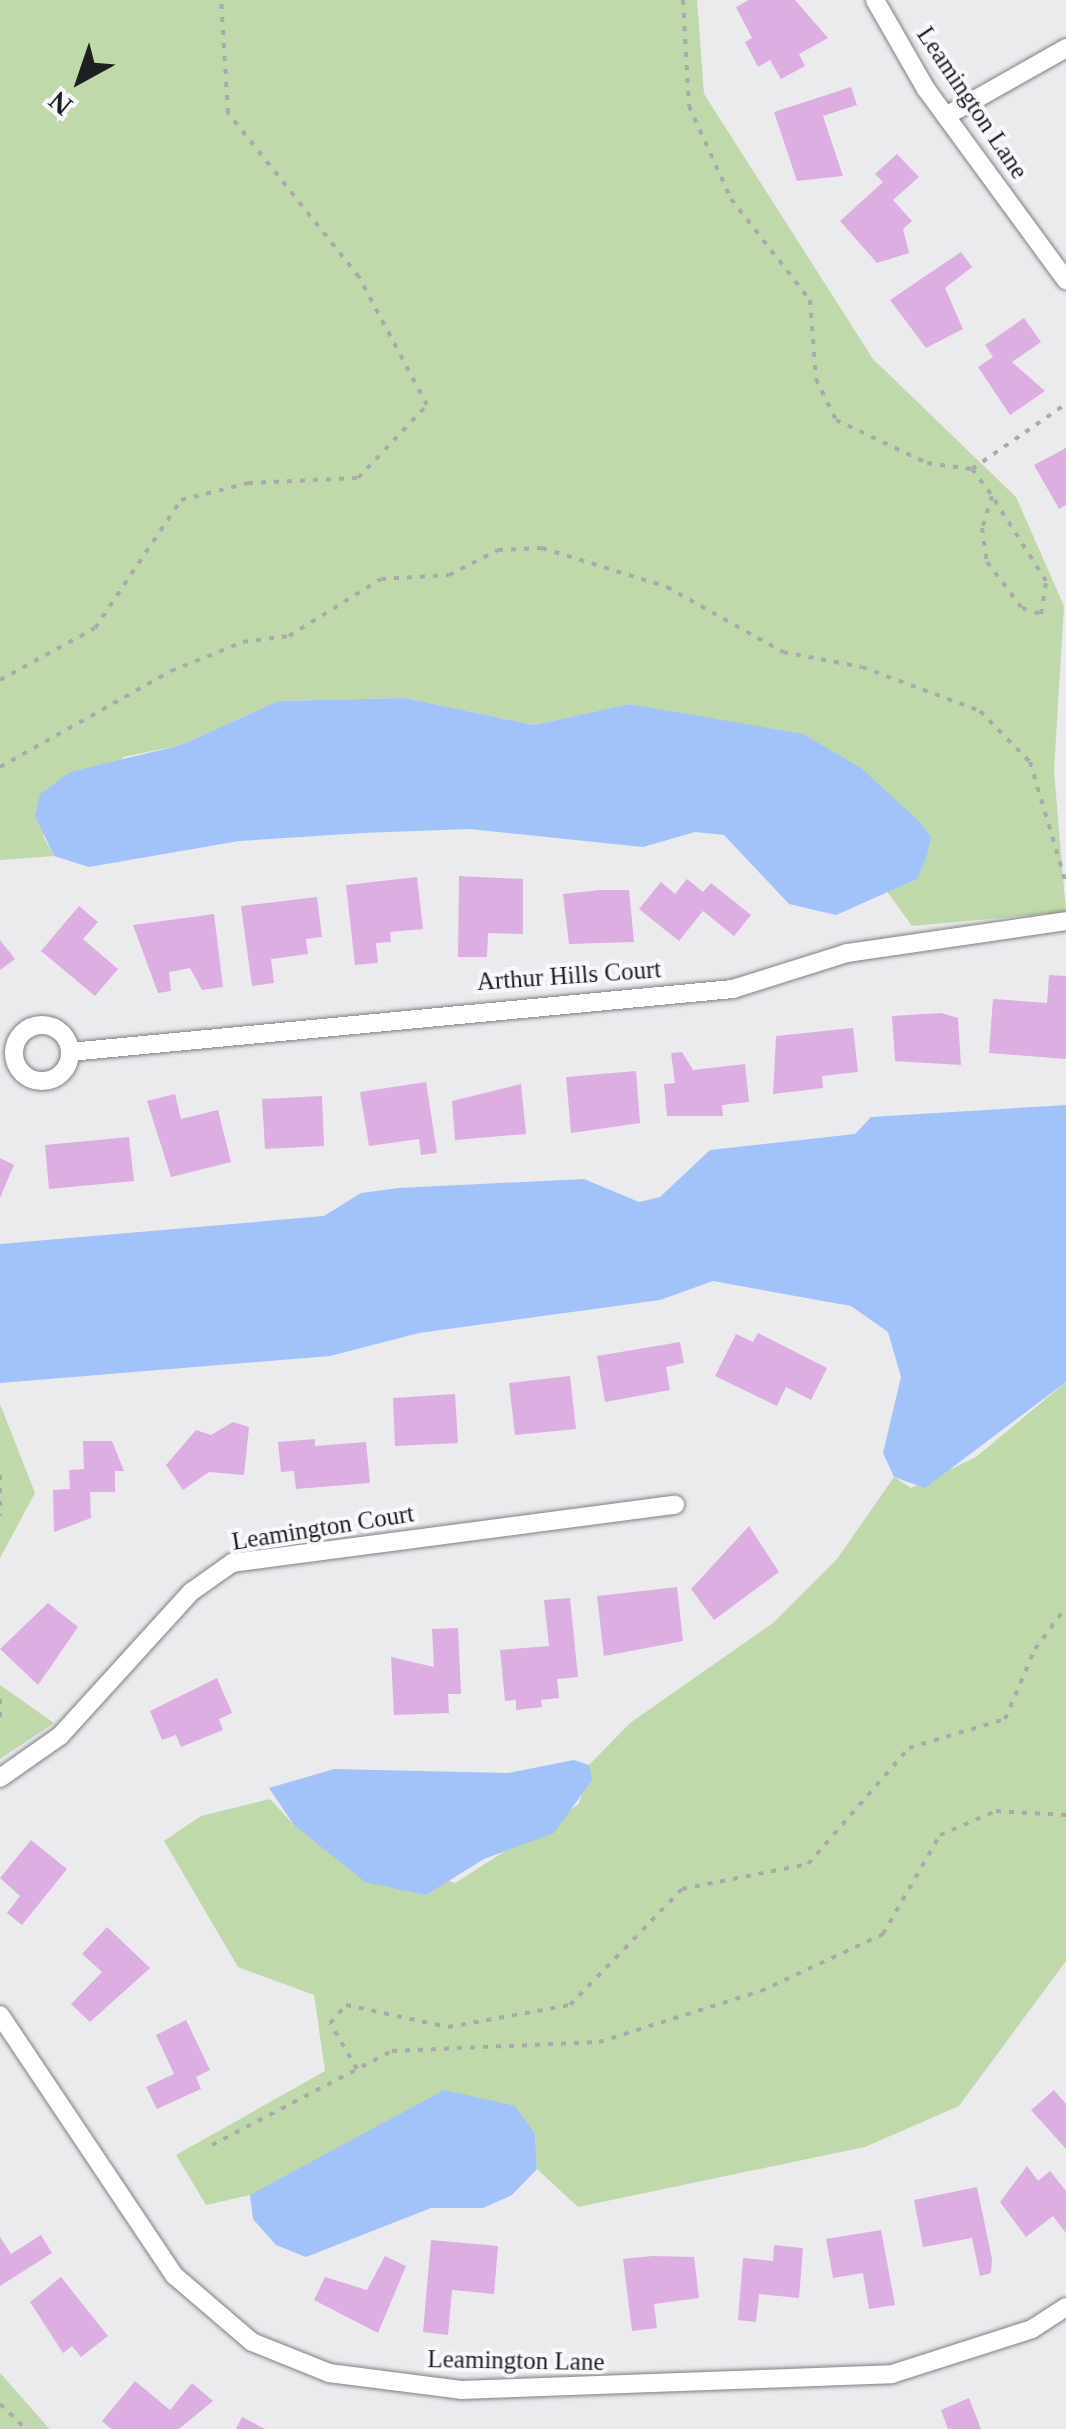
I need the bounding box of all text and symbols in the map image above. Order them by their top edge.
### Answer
street label: Leamington Lane [910,21,1034,185]
north arrow [30,30,130,130]
text: N [43,85,78,122]
street label: Arthur Hills Court [476,955,662,997]
street label: Leamington Court [230,1499,416,1557]
street label: Leamington Lane [427,2344,605,2378]

